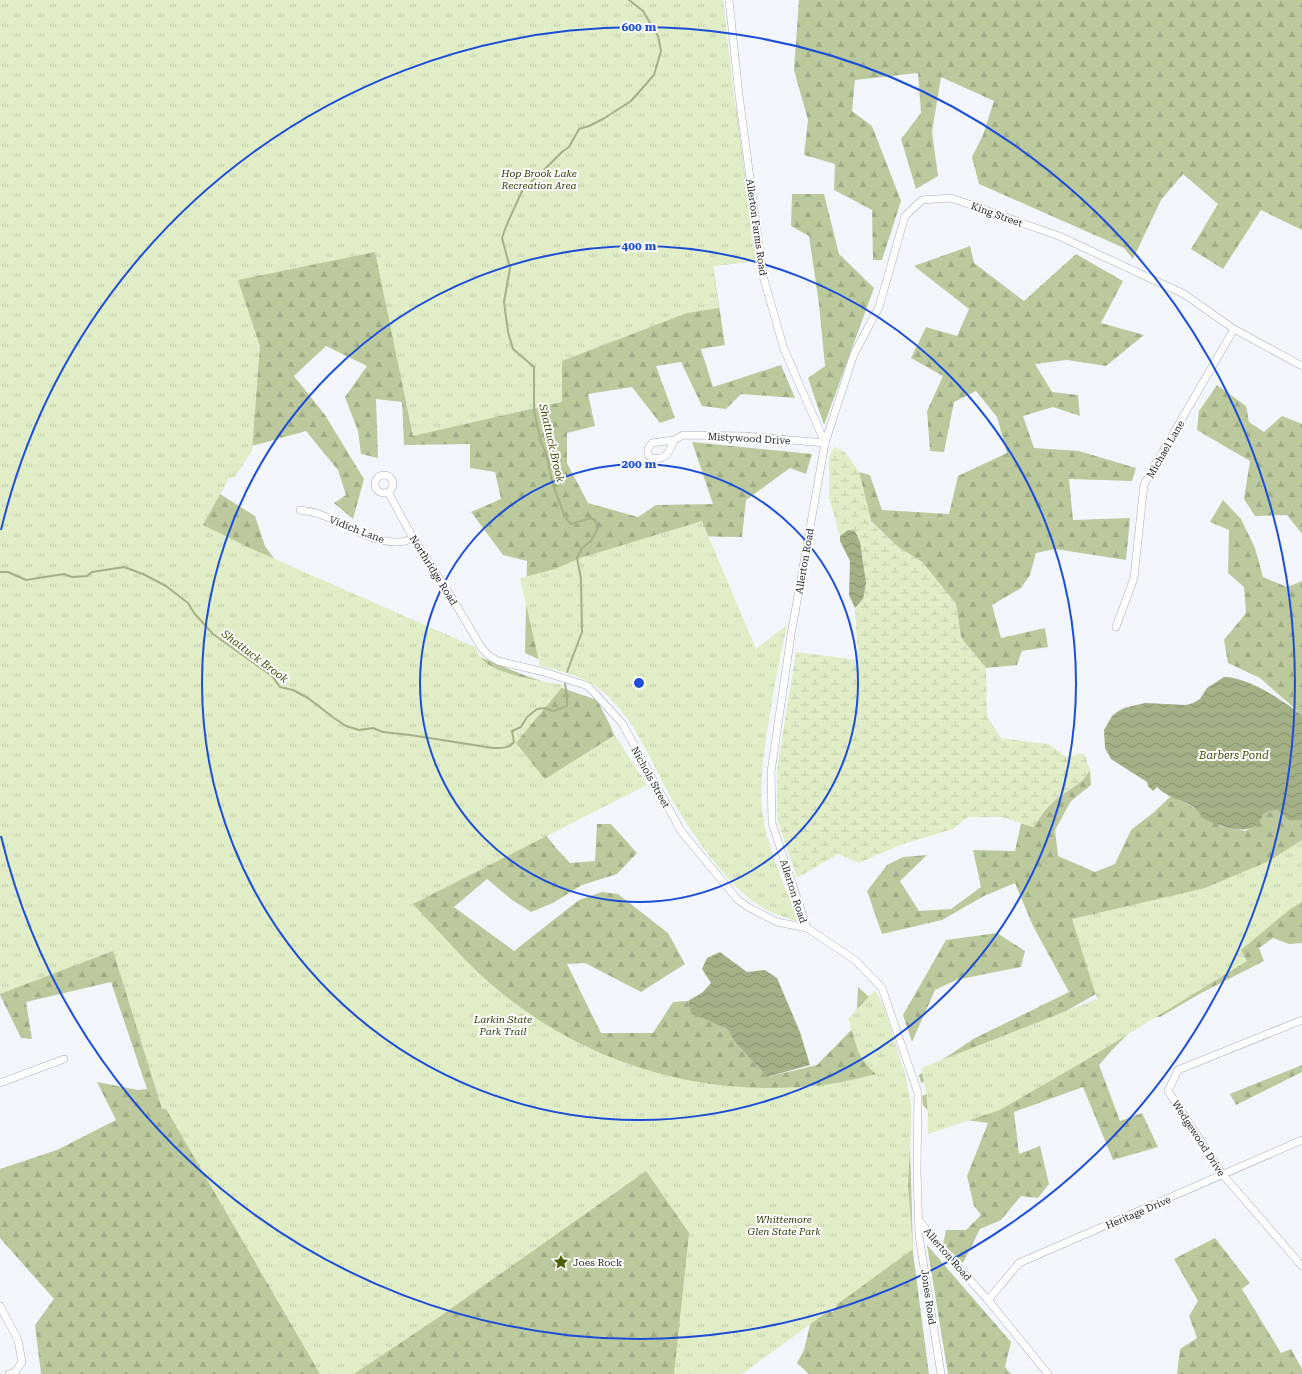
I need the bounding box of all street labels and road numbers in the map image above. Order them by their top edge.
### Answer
street label: Allerton Farms Road [744,178,769,277]
street label: King Street [970,200,1024,229]
street label: Michael Lane [1144,418,1187,480]
street label: Mistywood Drive [707,431,791,446]
street label: Vidich Lane [328,514,386,545]
street label: Allerton Road [793,527,816,595]
street label: Northridge Road [408,533,460,608]
street label: Nichols Street [629,745,672,810]
street label: Allerton Road [778,858,809,925]
street label: Wedgewood Drive [1170,1098,1227,1179]
street label: Heritage Drive [1104,1194,1173,1231]
street label: Allerton Road [922,1226,974,1283]
street label: Jones Road [919,1269,938,1326]

